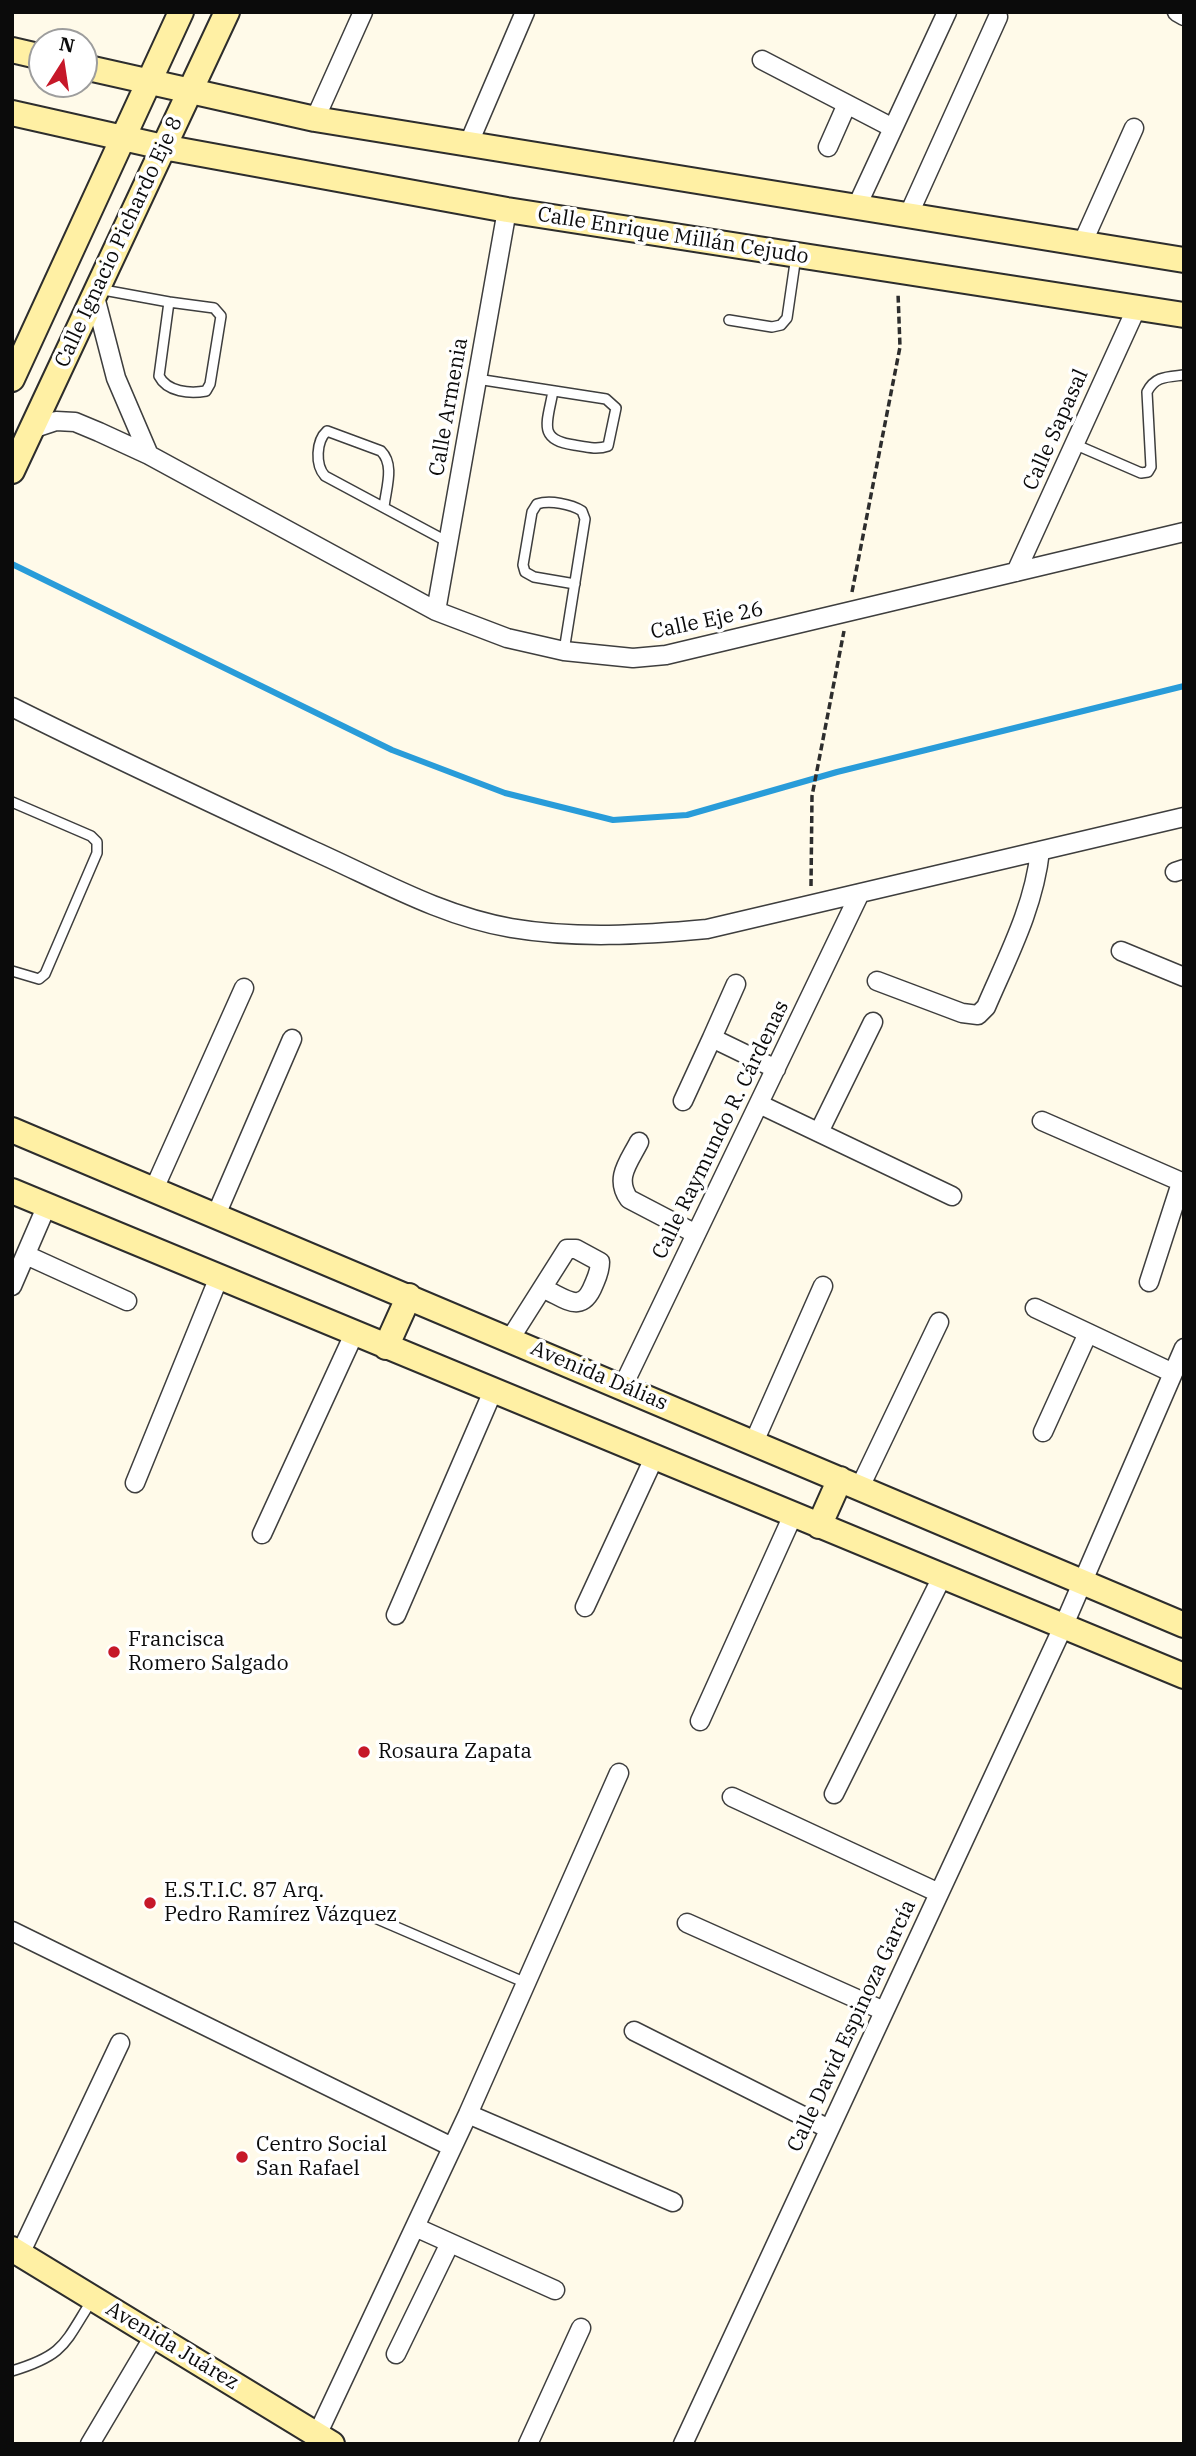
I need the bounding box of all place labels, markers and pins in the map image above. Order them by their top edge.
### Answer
place label: Francisca Romero Salgado [128,1627,288,1677]
marker: Francisca Romero Salgado [106,1644,122,1660]
place label: Rosaura Zapata [378,1739,532,1765]
marker: Rosaura Zapata [356,1744,372,1760]
place label: E.S.T.I.C. 87 Arq. Pedro Ramírez Vázquez [164,1878,397,1928]
marker: E.S.T.I.C. 87 Arq. Pedro Ramírez Vázquez [142,1895,158,1911]
place label: Centro Social San Rafael [256,2132,387,2182]
marker: Centro Social San Rafael [234,2149,250,2165]

